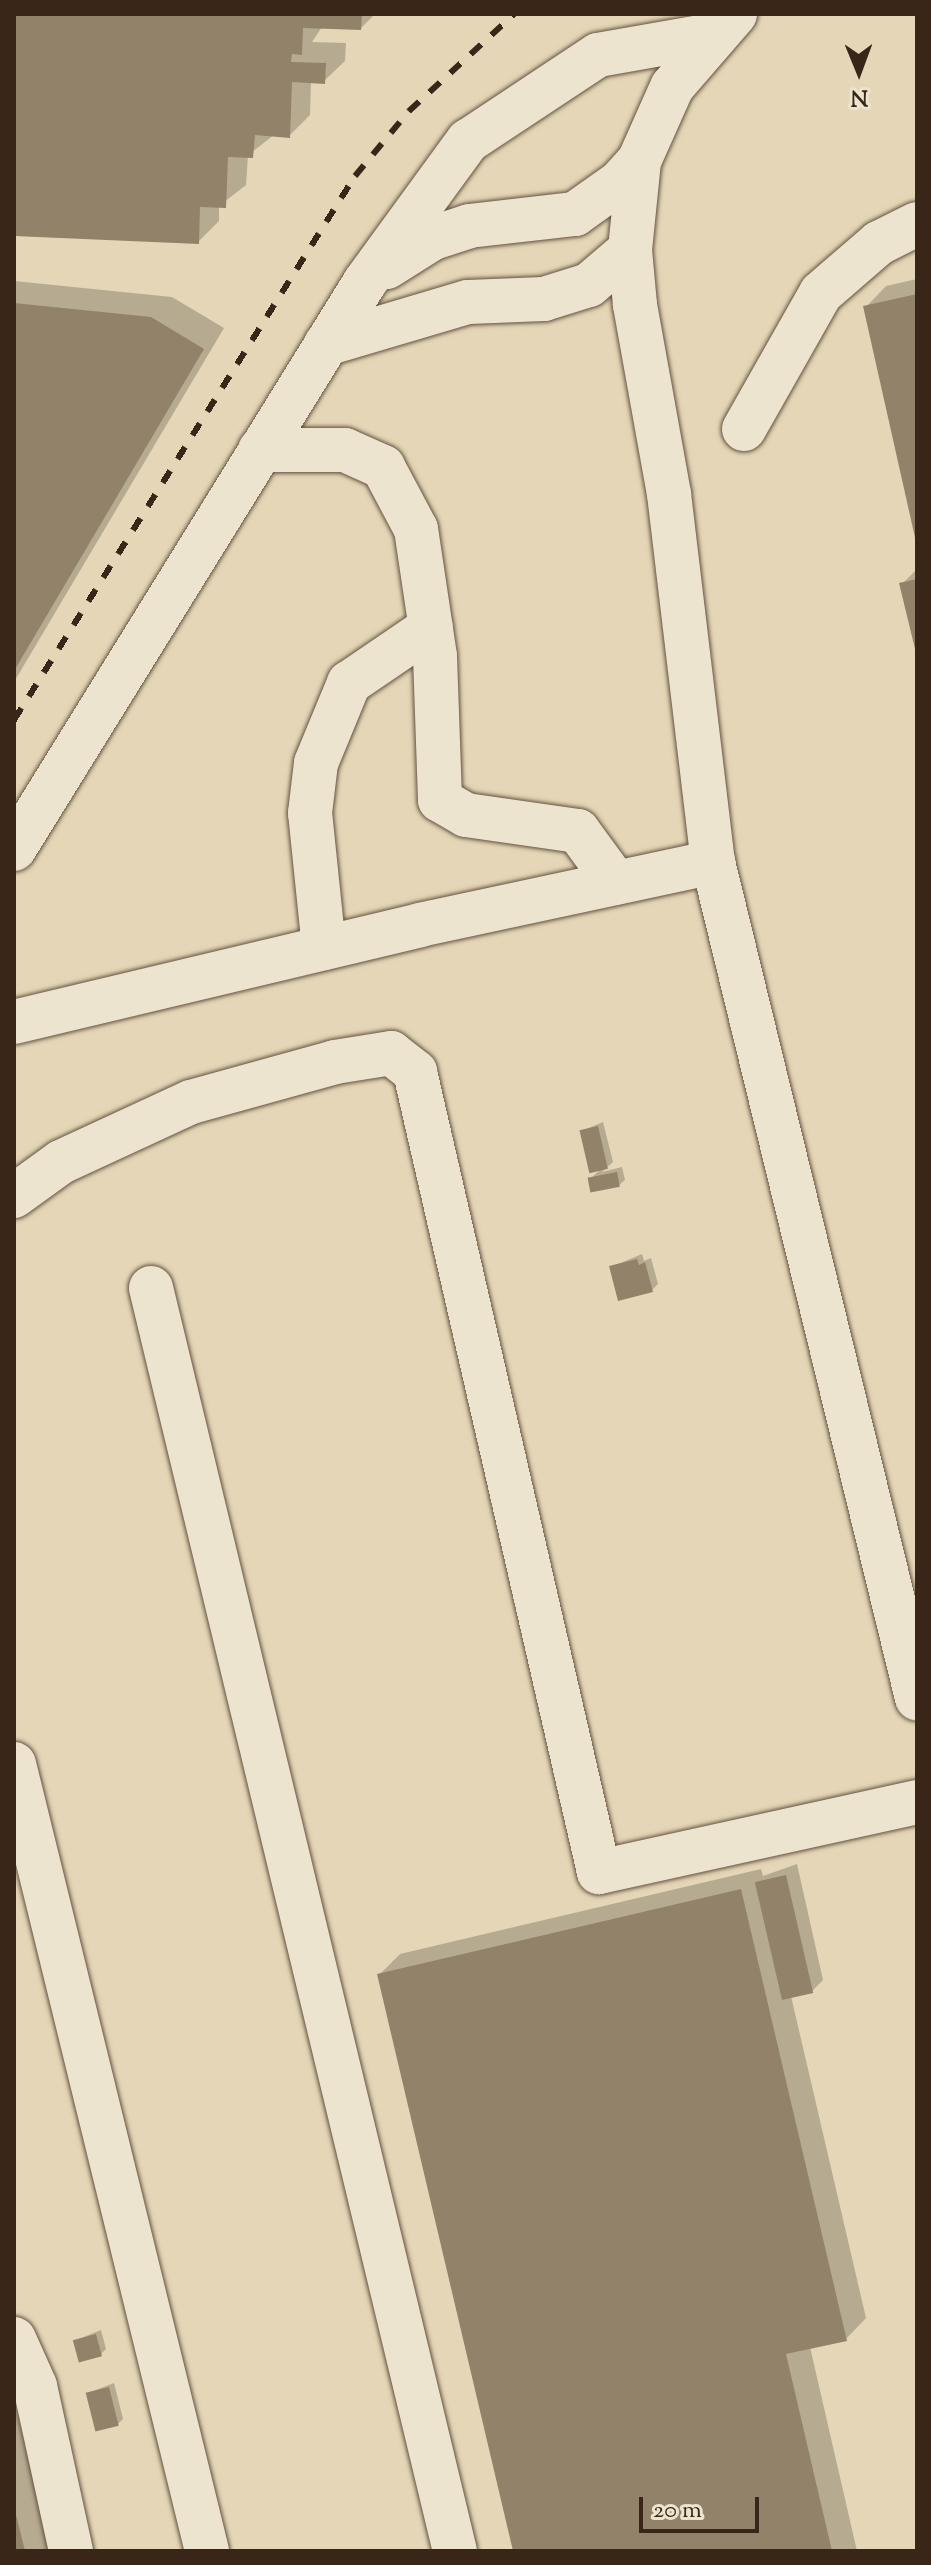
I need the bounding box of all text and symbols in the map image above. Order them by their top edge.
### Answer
north arrow [819,32,899,112]
text: N [850,80,868,112]
scale bar [643,2481,763,2531]
text: 20 m [653,2494,702,2528]

